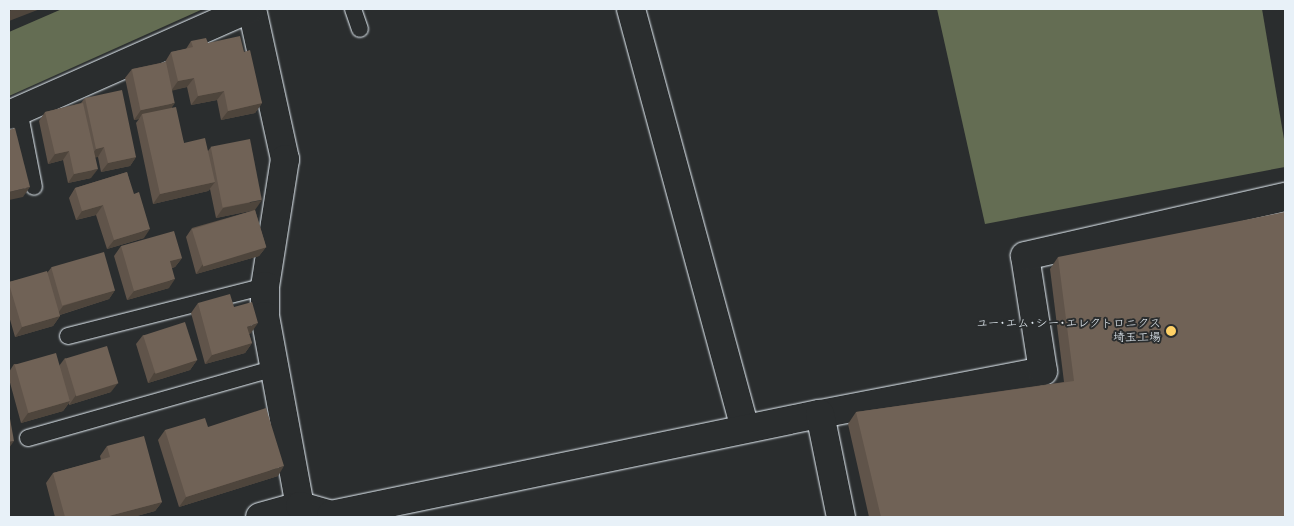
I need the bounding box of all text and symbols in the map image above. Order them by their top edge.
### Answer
place label: ユー･エム･シー･エレクトロニクス 埼玉工場 [975,317,1161,345]
marker: ユー･エム･シー･エレクトロニクス 埼玉工場 [1165,325,1177,337]

